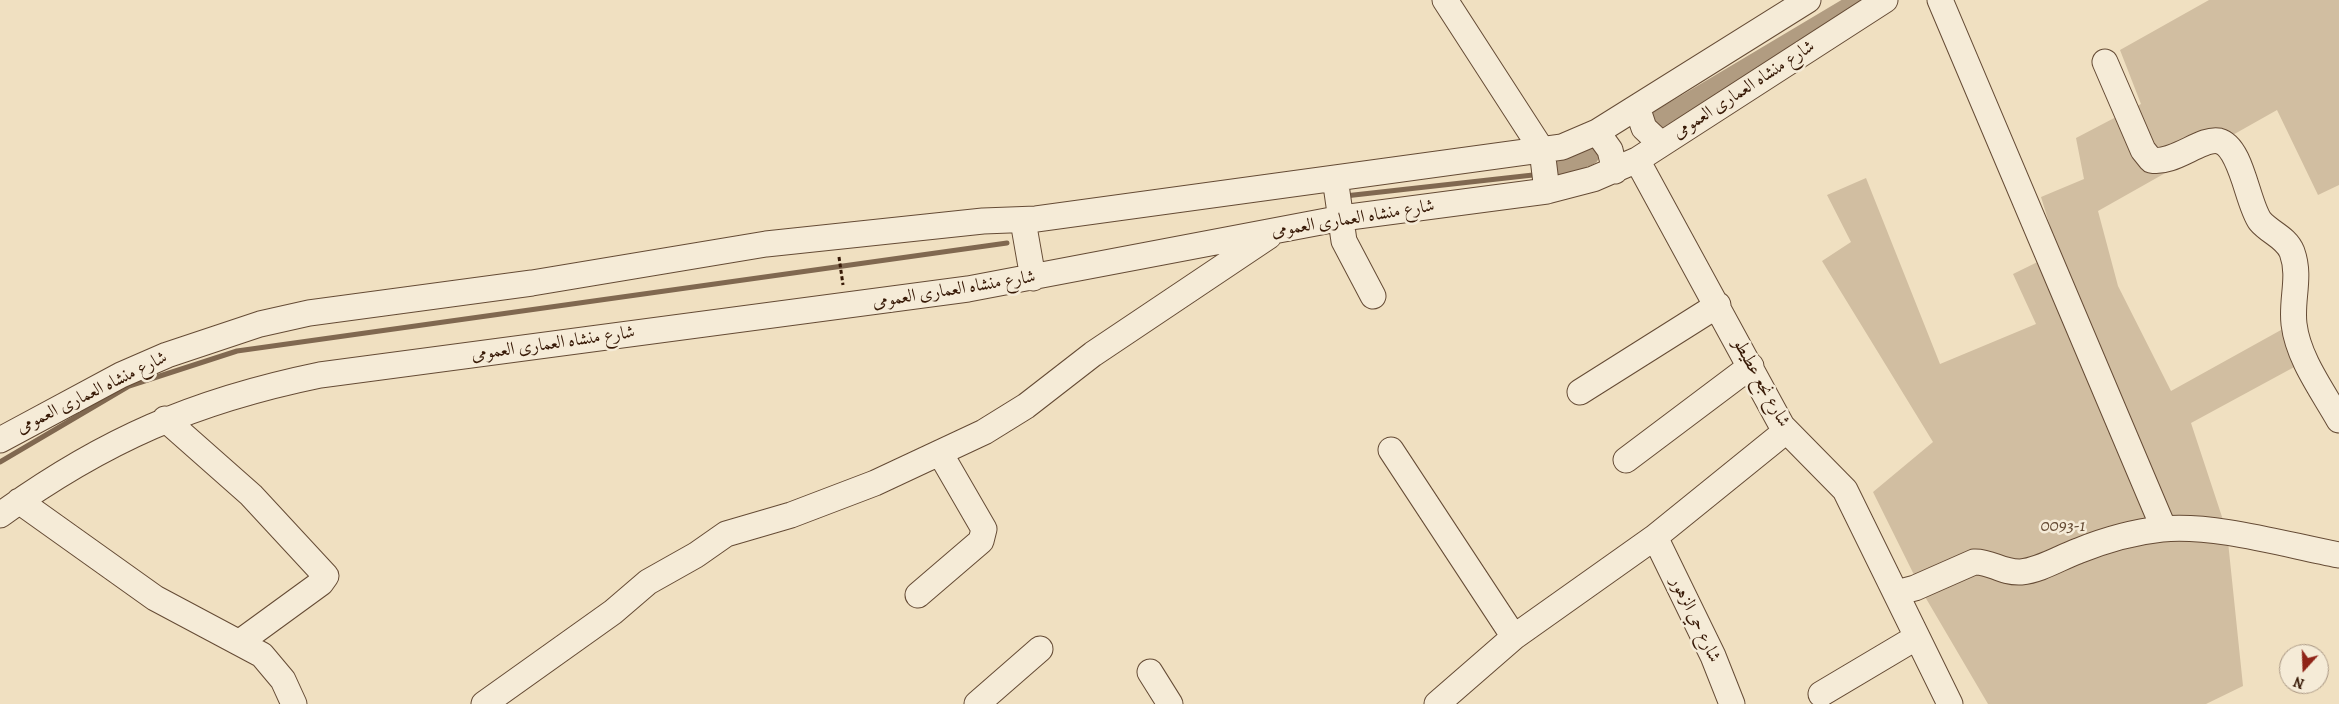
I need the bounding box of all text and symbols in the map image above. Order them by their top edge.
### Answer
street label: شارع منشاه العمارى العمومى [1669,36,1819,144]
street label: شارع منشاه العمارى العمومى [1270,195,1436,243]
street label: شارع منشاه العمارى العمومى [871,266,1037,314]
street label: شارع منشاه العمارى العمومى [470,322,636,366]
street label: شارع نجع عطيطو [1728,335,1794,431]
street label: شارع منشاه العمارى العمومى [13,347,171,439]
park label: 0093-1 [2040,516,2086,538]
street label: شارع حي الزهور [1665,574,1725,666]
north arrow [2279,644,2329,694]
text: N [2291,672,2307,693]

